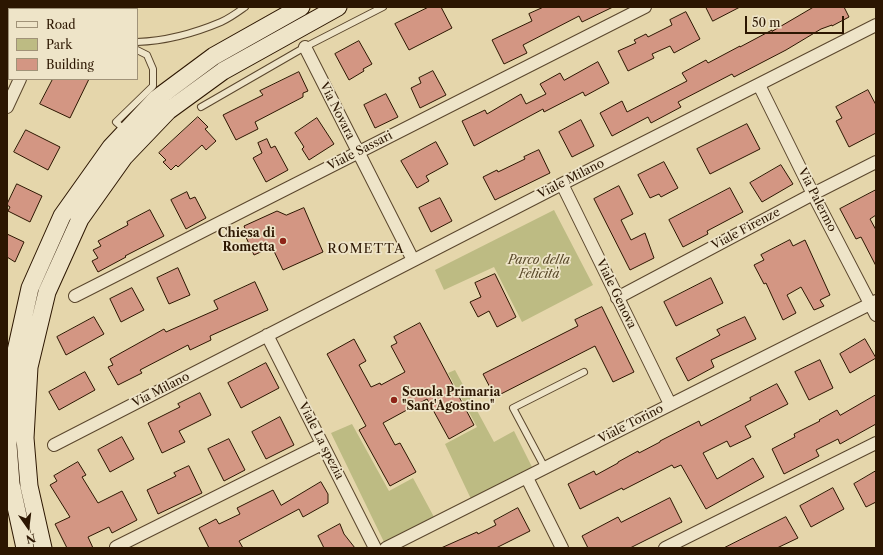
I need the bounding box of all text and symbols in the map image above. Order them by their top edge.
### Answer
legend [8,8,138,80]
scale bar [747,8,846,34]
text: 50 m [752,15,781,30]
text: Road [46,17,76,32]
text: Park [46,37,72,52]
text: Building [46,57,94,72]
street label: Via Novara [316,80,358,142]
street label: Viale Sassari [325,128,395,174]
street label: Viale Milano [535,156,607,202]
street label: Via Palermo [795,166,839,234]
street label: Viale Firenze [709,205,783,253]
place label: Chiesa di Rometta [218,227,275,255]
marker: Chiesa di Rometta [278,236,288,246]
district label: ROMETTA [327,241,405,257]
park label: Parco della Felicità [508,254,570,282]
street label: Viale Genova [593,257,639,331]
street label: Via Milano [130,369,192,411]
place label: Scuola Primaria "Sant'Agostino" [402,386,500,414]
marker: Scuola Primaria "Sant'Agostino" [389,395,399,405]
street label: Viale La spezia [295,400,347,482]
street label: Viale Torino [596,401,666,447]
north arrow [8,507,48,547]
text: N [25,531,37,547]

